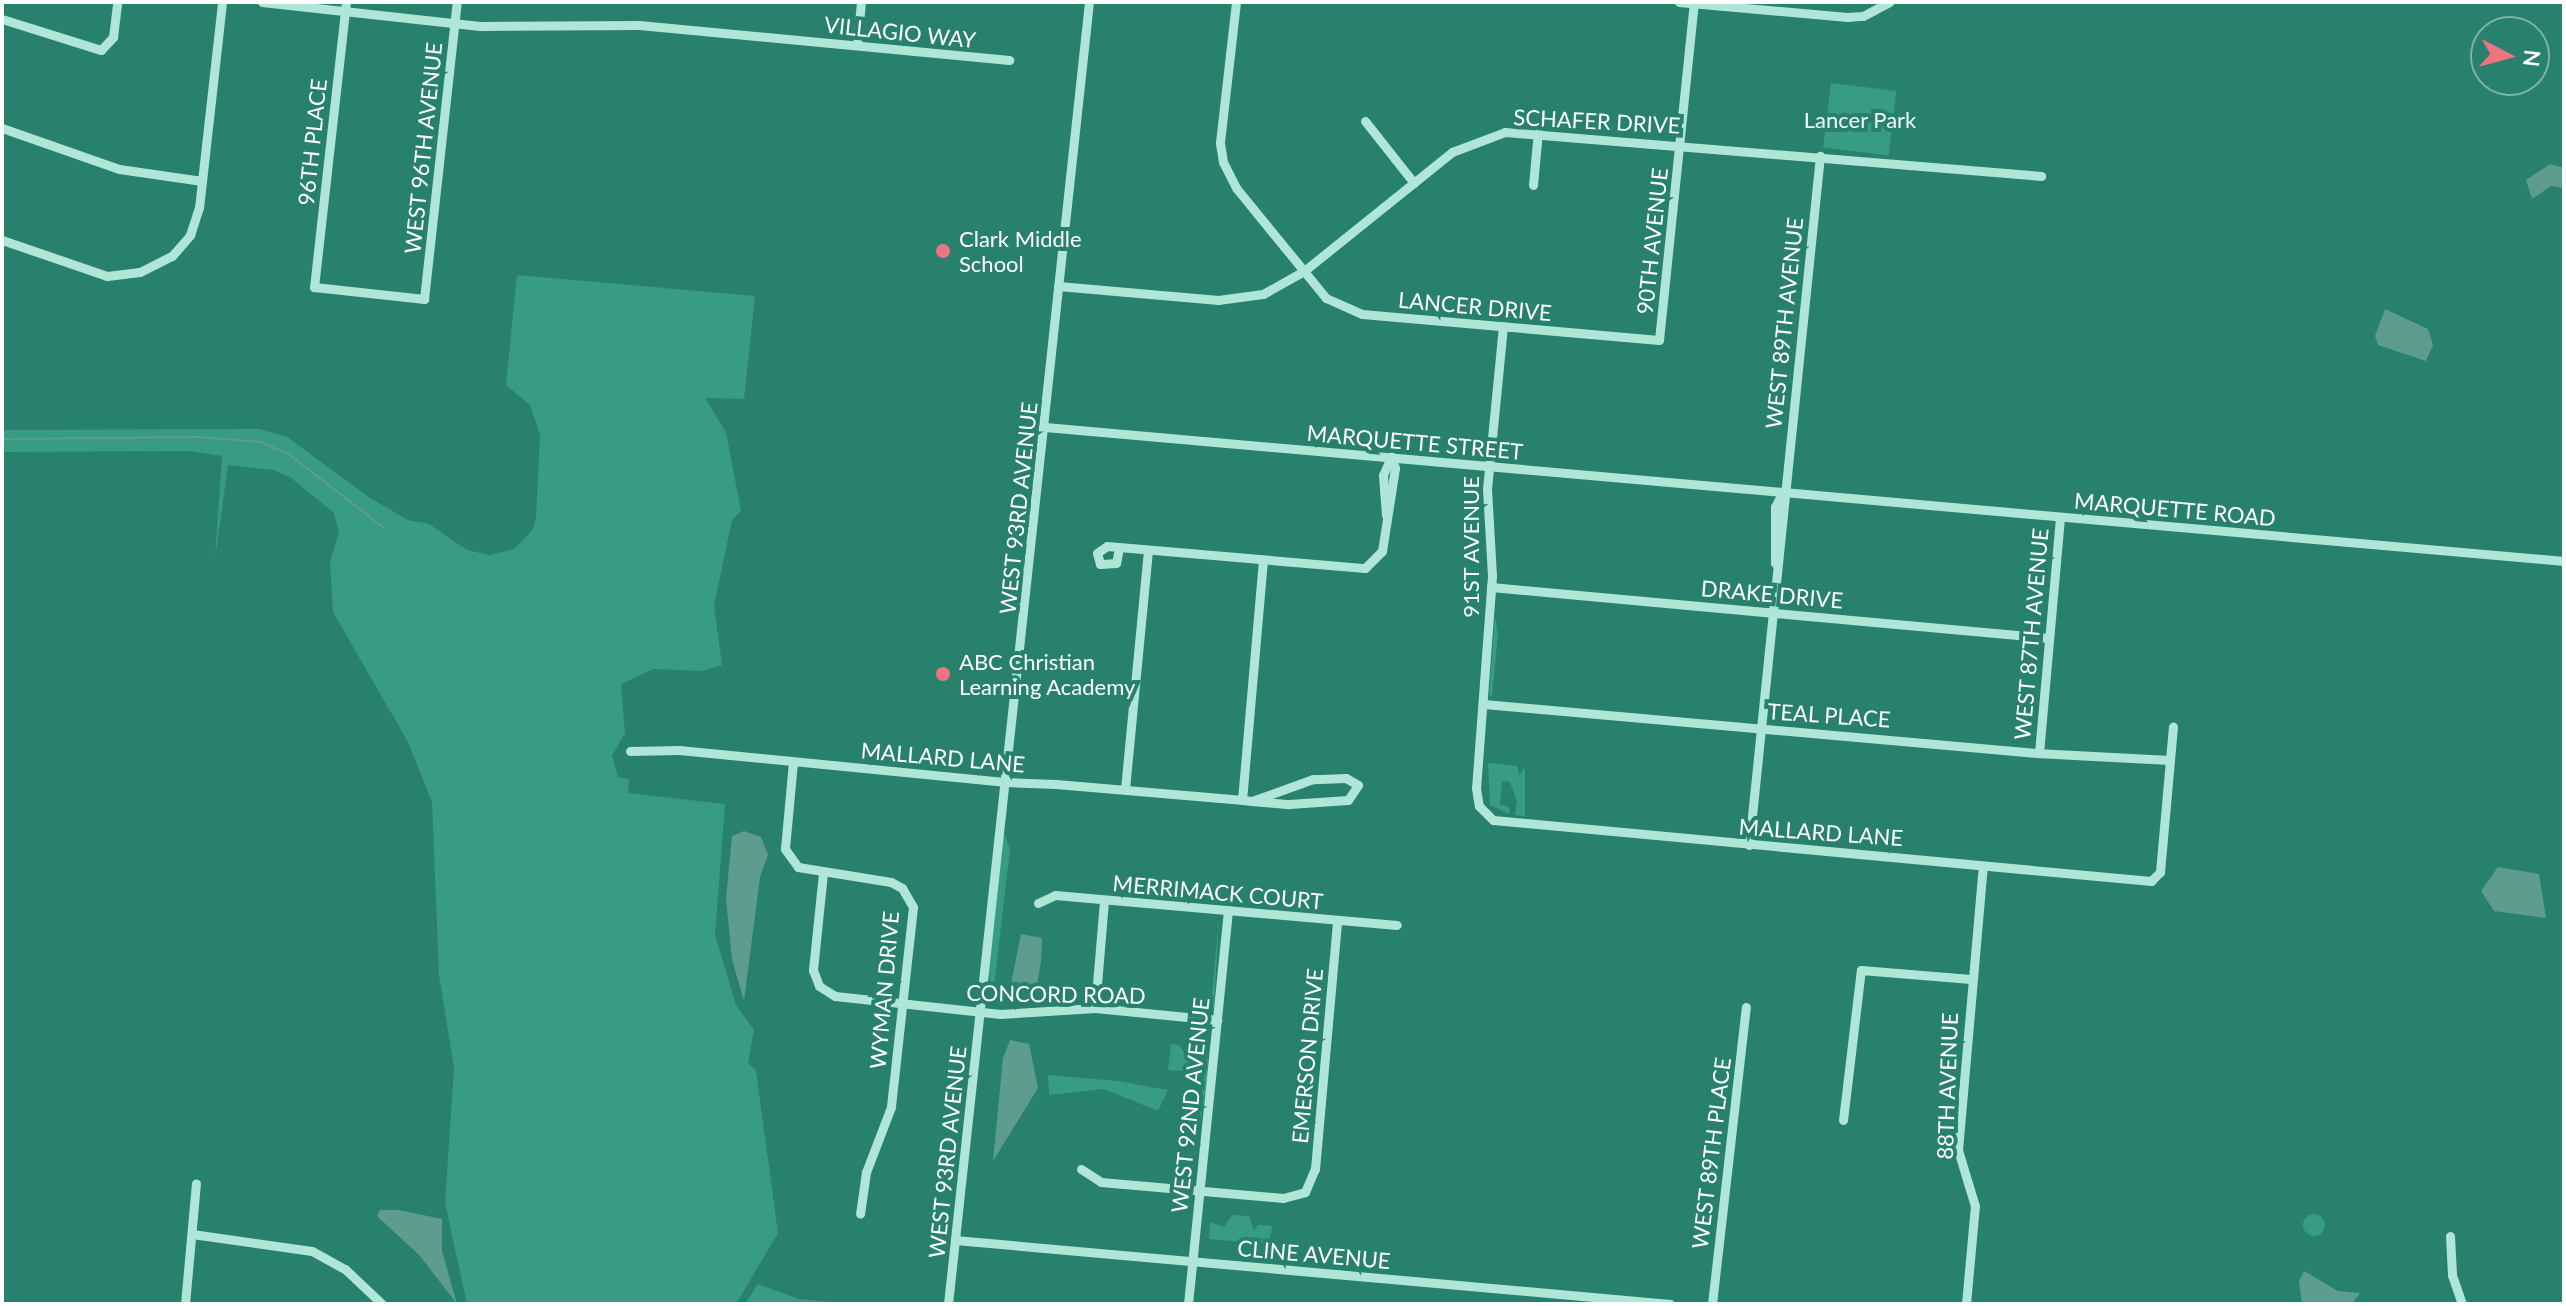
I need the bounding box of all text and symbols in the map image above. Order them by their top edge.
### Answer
street label: VILLAGIO WAY [823,11,977,53]
north arrow [2470,16,2550,96]
street label: WEST 96TH AVENUE [399,40,447,256]
text: N [2518,49,2547,68]
street label: 96TH PLACE [292,77,332,207]
street label: SCHAFER DRIVE [1513,103,1681,139]
park label: Lancer Park [1803,107,1917,133]
street label: 90TH AVENUE [1631,166,1673,316]
street label: WEST 89TH AVENUE [1760,215,1808,431]
place label: Clark Middle School [959,225,1082,276]
marker: Clark Middle School [934,242,952,260]
street label: LANCER DRIVE [1397,286,1553,326]
street label: WEST 93RD AVENUE [994,400,1042,616]
street label: MARQUETTE STREET [1306,419,1524,465]
street label: 91ST AVENUE [1458,475,1484,619]
street label: MARQUETTE ROAD [2073,487,2277,531]
street label: WEST 87TH AVENUE [2009,526,2053,742]
street label: DRAKE DRIVE [1700,575,1844,613]
place label: ABC Christian Learning Academy [959,648,1136,700]
marker: ABC Christian Learning Academy [934,665,952,683]
street label: TEAL PLACE [1766,698,1892,732]
street label: MALLARD LANE [860,737,1026,777]
street label: MALLARD LANE [1738,813,1904,851]
street label: MERRIMACK COURT [1112,870,1324,914]
street label: WYMAN DRIVE [864,910,904,1070]
street label: EMERSON DRIVE [1286,967,1328,1145]
street label: CONCORD ROAD [966,979,1146,1009]
street label: WEST 92ND AVENUE [1165,995,1215,1215]
street label: 88TH AVENUE [1931,1012,1963,1160]
street label: WEST 93RD AVENUE [923,1044,971,1260]
street label: WEST 89TH PLACE [1686,1055,1736,1251]
street label: CLINE AVENUE [1236,1234,1392,1274]

